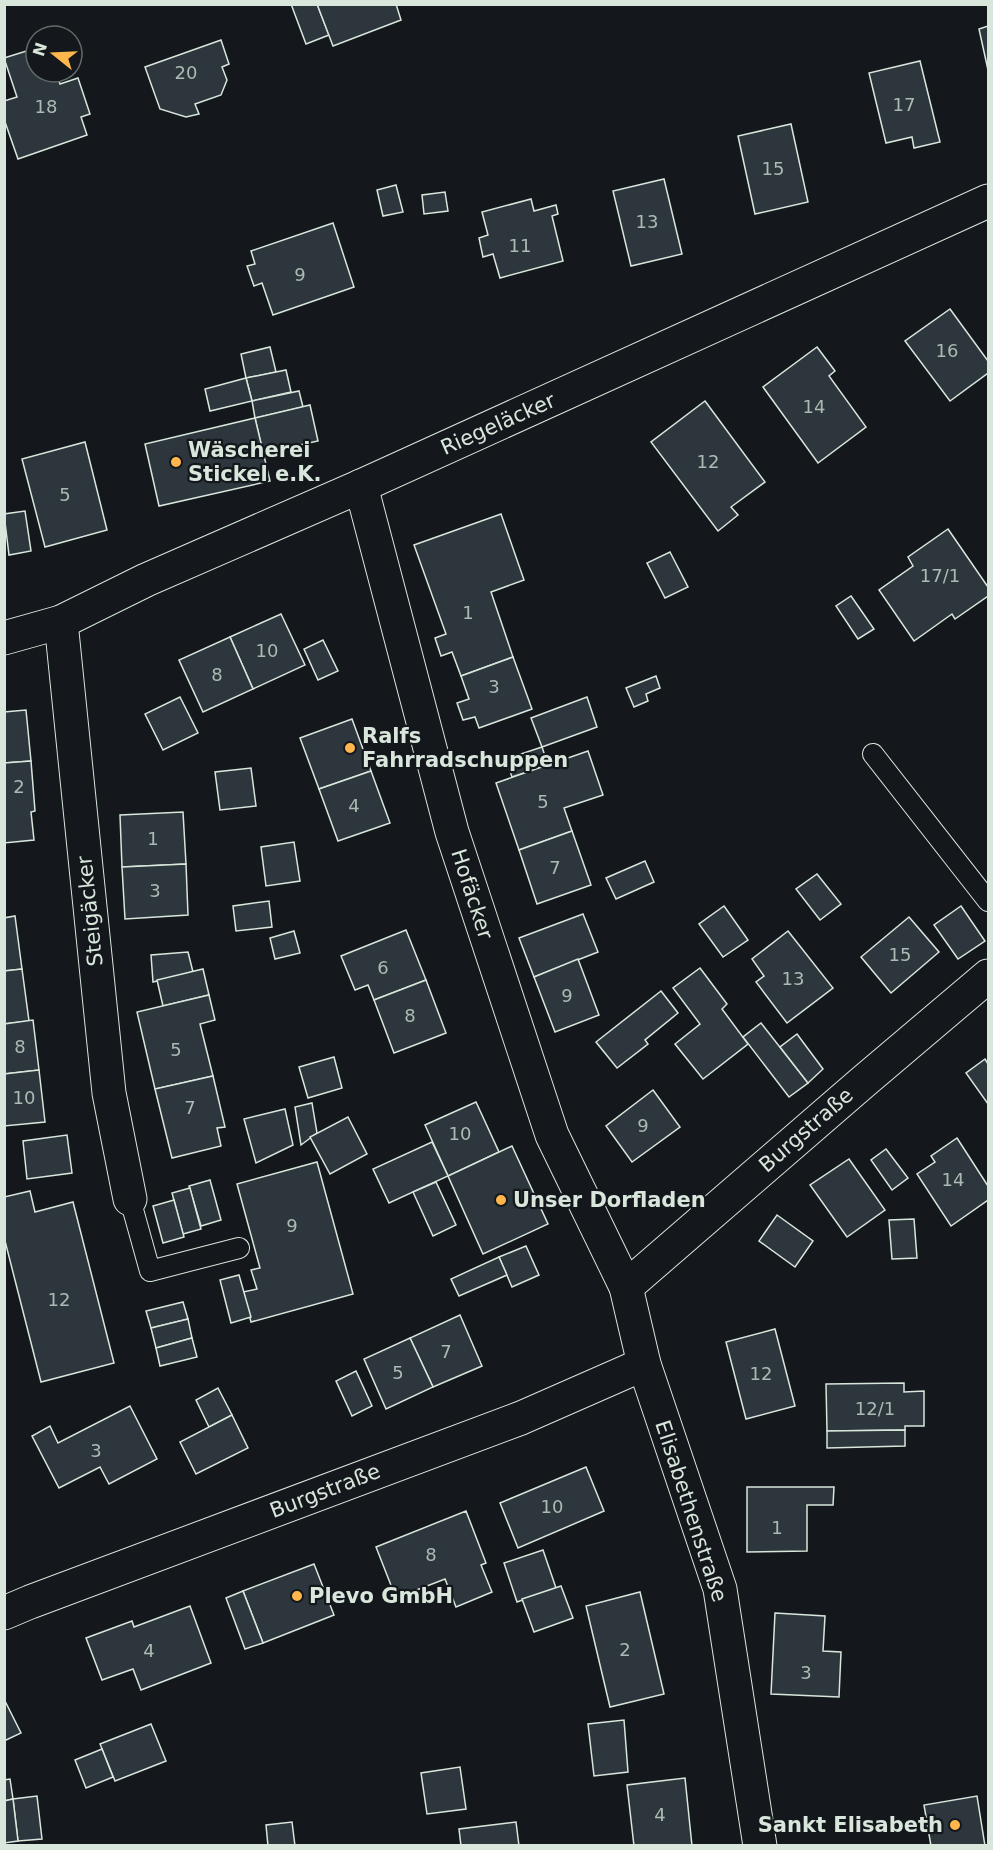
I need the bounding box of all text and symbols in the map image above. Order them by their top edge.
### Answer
north arrow [24,24,84,84]
text: N [29,40,51,59]
house number: 20 [175,62,197,83]
house number: 17 [893,94,915,115]
house number: 18 [35,96,57,117]
house number: 15 [762,158,784,179]
house number: 13 [636,211,658,232]
house number: 11 [509,235,531,256]
house number: 9 [294,264,306,285]
house number: 16 [936,340,958,361]
street label: Riegeläcker [437,388,559,460]
house number: 14 [803,396,825,417]
place label: Wäscherei Stickel e.K. [188,438,321,486]
house number: 12 [697,451,719,472]
marker: Wäscherei Stickel e.K. [169,455,183,469]
house number: 5 [59,484,71,505]
house number: 17/1 [920,565,960,586]
house number: 1 [462,602,474,623]
house number: 10 [256,640,278,661]
house number: 8 [211,664,223,685]
house number: 3 [488,676,500,697]
place label: Ralfs Fahrradschuppen [362,724,568,772]
marker: Ralfs Fahrradschuppen [343,741,357,755]
house number: 2 [13,776,25,797]
house number: 5 [537,791,549,812]
house number: 4 [348,795,360,816]
house number: 1 [147,828,159,849]
street label: Hofäcker [446,846,498,942]
street label: Steigäcker [72,854,108,967]
house number: 7 [549,857,561,878]
house number: 3 [149,880,161,901]
house number: 15 [889,944,911,965]
house number: 6 [377,957,389,978]
house number: 13 [782,968,804,989]
house number: 9 [561,985,573,1006]
house number: 8 [404,1005,416,1026]
house number: 8 [14,1036,26,1057]
house number: 5 [170,1039,182,1060]
street label: Burgstraße [754,1083,858,1177]
house number: 10 [13,1087,35,1108]
house number: 7 [184,1097,196,1118]
house number: 9 [637,1115,649,1136]
house number: 10 [449,1123,471,1144]
house number: 14 [942,1169,964,1190]
place label: Unser Dorfladen [513,1188,706,1212]
marker: Unser Dorfladen [494,1193,508,1207]
house number: 9 [286,1215,298,1236]
house number: 12 [48,1289,70,1310]
house number: 7 [440,1341,452,1362]
house number: 5 [392,1362,404,1383]
house number: 12 [750,1363,772,1384]
house number: 12/1 [855,1398,895,1419]
street label: Elisabethenstraße [650,1417,732,1605]
house number: 3 [90,1440,102,1461]
street label: Burgstraße [266,1459,384,1523]
house number: 10 [541,1496,563,1517]
house number: 1 [771,1517,783,1538]
house number: 8 [425,1544,437,1565]
place label: Plevo GmbH [309,1584,453,1608]
marker: Plevo GmbH [290,1589,304,1603]
house number: 2 [619,1639,631,1660]
house number: 4 [143,1640,155,1661]
house number: 3 [800,1662,812,1683]
house number: 4 [654,1804,666,1825]
place label: Sankt Elisabeth [758,1813,943,1837]
marker: Sankt Elisabeth [948,1818,962,1832]

